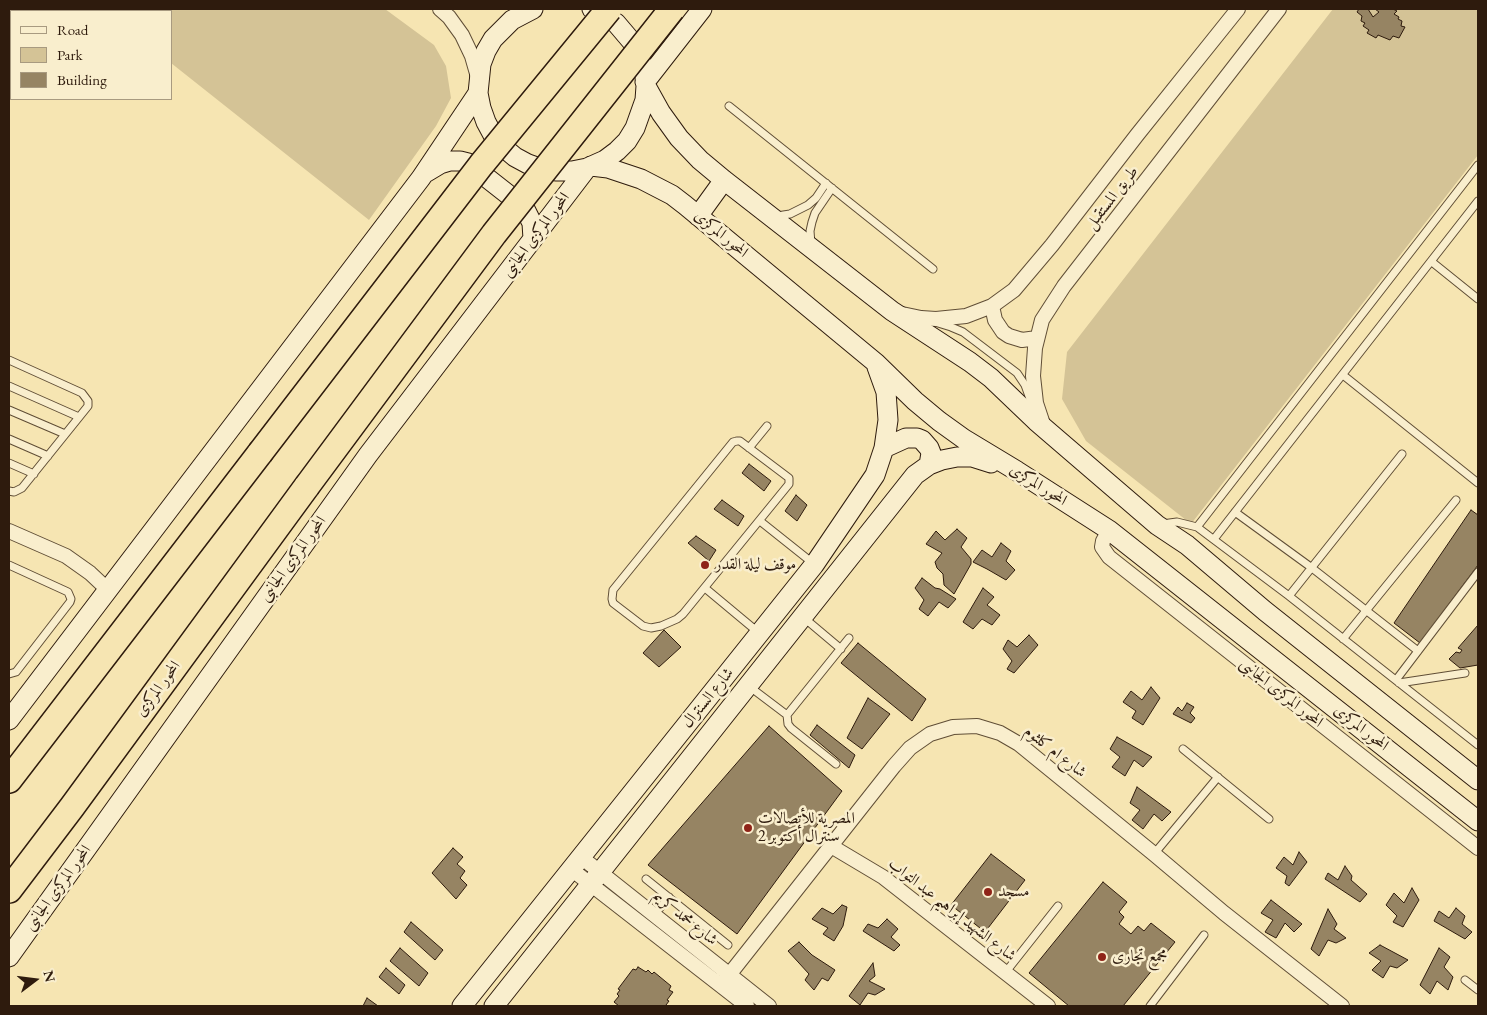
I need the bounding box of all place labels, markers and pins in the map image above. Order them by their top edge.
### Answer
place label: موقف ليلة القدر [715,555,796,575]
marker: موقف ليلة القدر [699,559,711,571]
place label: المصرية للأتصالات سنترال أكتوبر 2 [758,809,855,847]
marker: المصرية للأتصالات سنترال أكتوبر 2 [742,822,754,834]
place label: مسجد [998,882,1029,902]
marker: مسجد [982,886,994,898]
place label: مجمع تجارى [1112,947,1167,967]
marker: مجمع تجارى [1096,951,1108,963]

